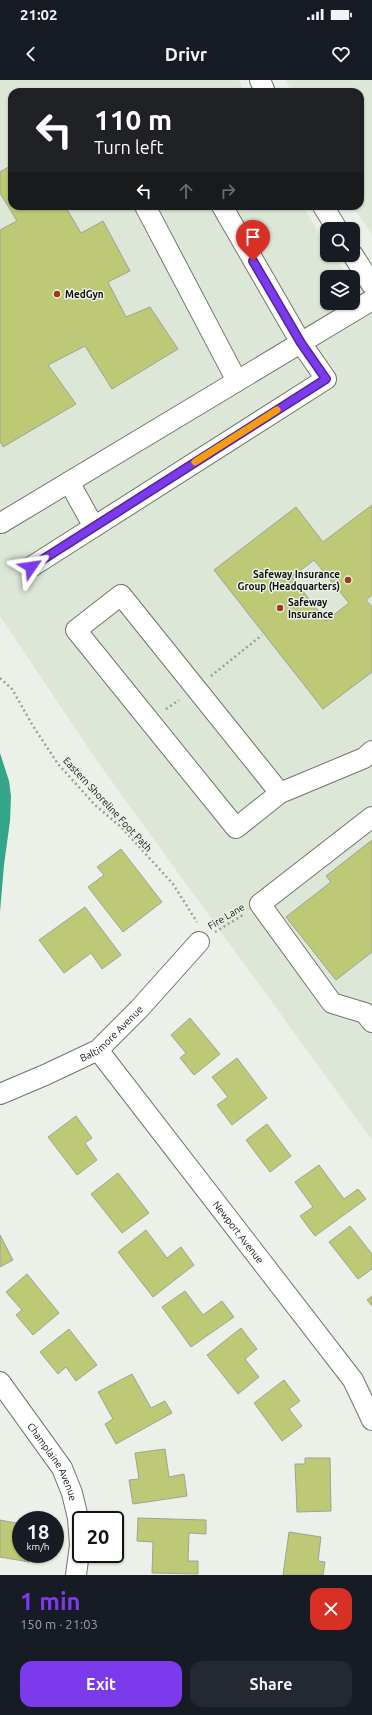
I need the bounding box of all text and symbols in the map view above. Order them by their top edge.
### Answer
text: 21:02 [20,6,58,23]
icon: back [20,43,42,65]
icon: heart [330,43,352,65]
text: Drivr [165,44,207,64]
icon: left [28,104,80,156]
text: 110 m [94,104,172,135]
text: Turn left [94,137,164,157]
icon: left [133,180,155,202]
icon: ahead [175,180,197,202]
icon: right [217,180,239,202]
pin [236,220,270,261]
map controls [320,222,360,310]
button: search [320,222,360,262]
icon: arrive [242,226,264,248]
button: layers [320,270,360,310]
marker: MedGyn [52,289,62,299]
place label: MedGyn [65,289,104,300]
position arrow [10,546,52,588]
place label: Safeway Insurance Group (Headquarters) [237,569,340,593]
marker: Safeway Insurance Group (Headquarters) [343,575,353,585]
place label: Safeway Insurance [288,597,333,620]
marker: Safeway Insurance [275,603,285,613]
street label: Eastern Shoreline Foot Path [61,755,154,854]
street label: Fire Lane [206,901,247,932]
street label: Baltimore Avenue [78,1004,145,1064]
street label: Newport Avenue [211,1199,266,1266]
street label: Champlaine Avenue [25,1421,79,1502]
speed limit sign: 20 [72,1511,124,1563]
text: 18 [27,1520,49,1543]
text: km/h [26,1541,50,1552]
text: 1 min [20,1588,81,1615]
button: close [310,1588,352,1630]
text: 150 m · 21:03 [20,1617,98,1631]
button: Exit [20,1661,182,1707]
button: Share [190,1661,352,1707]

